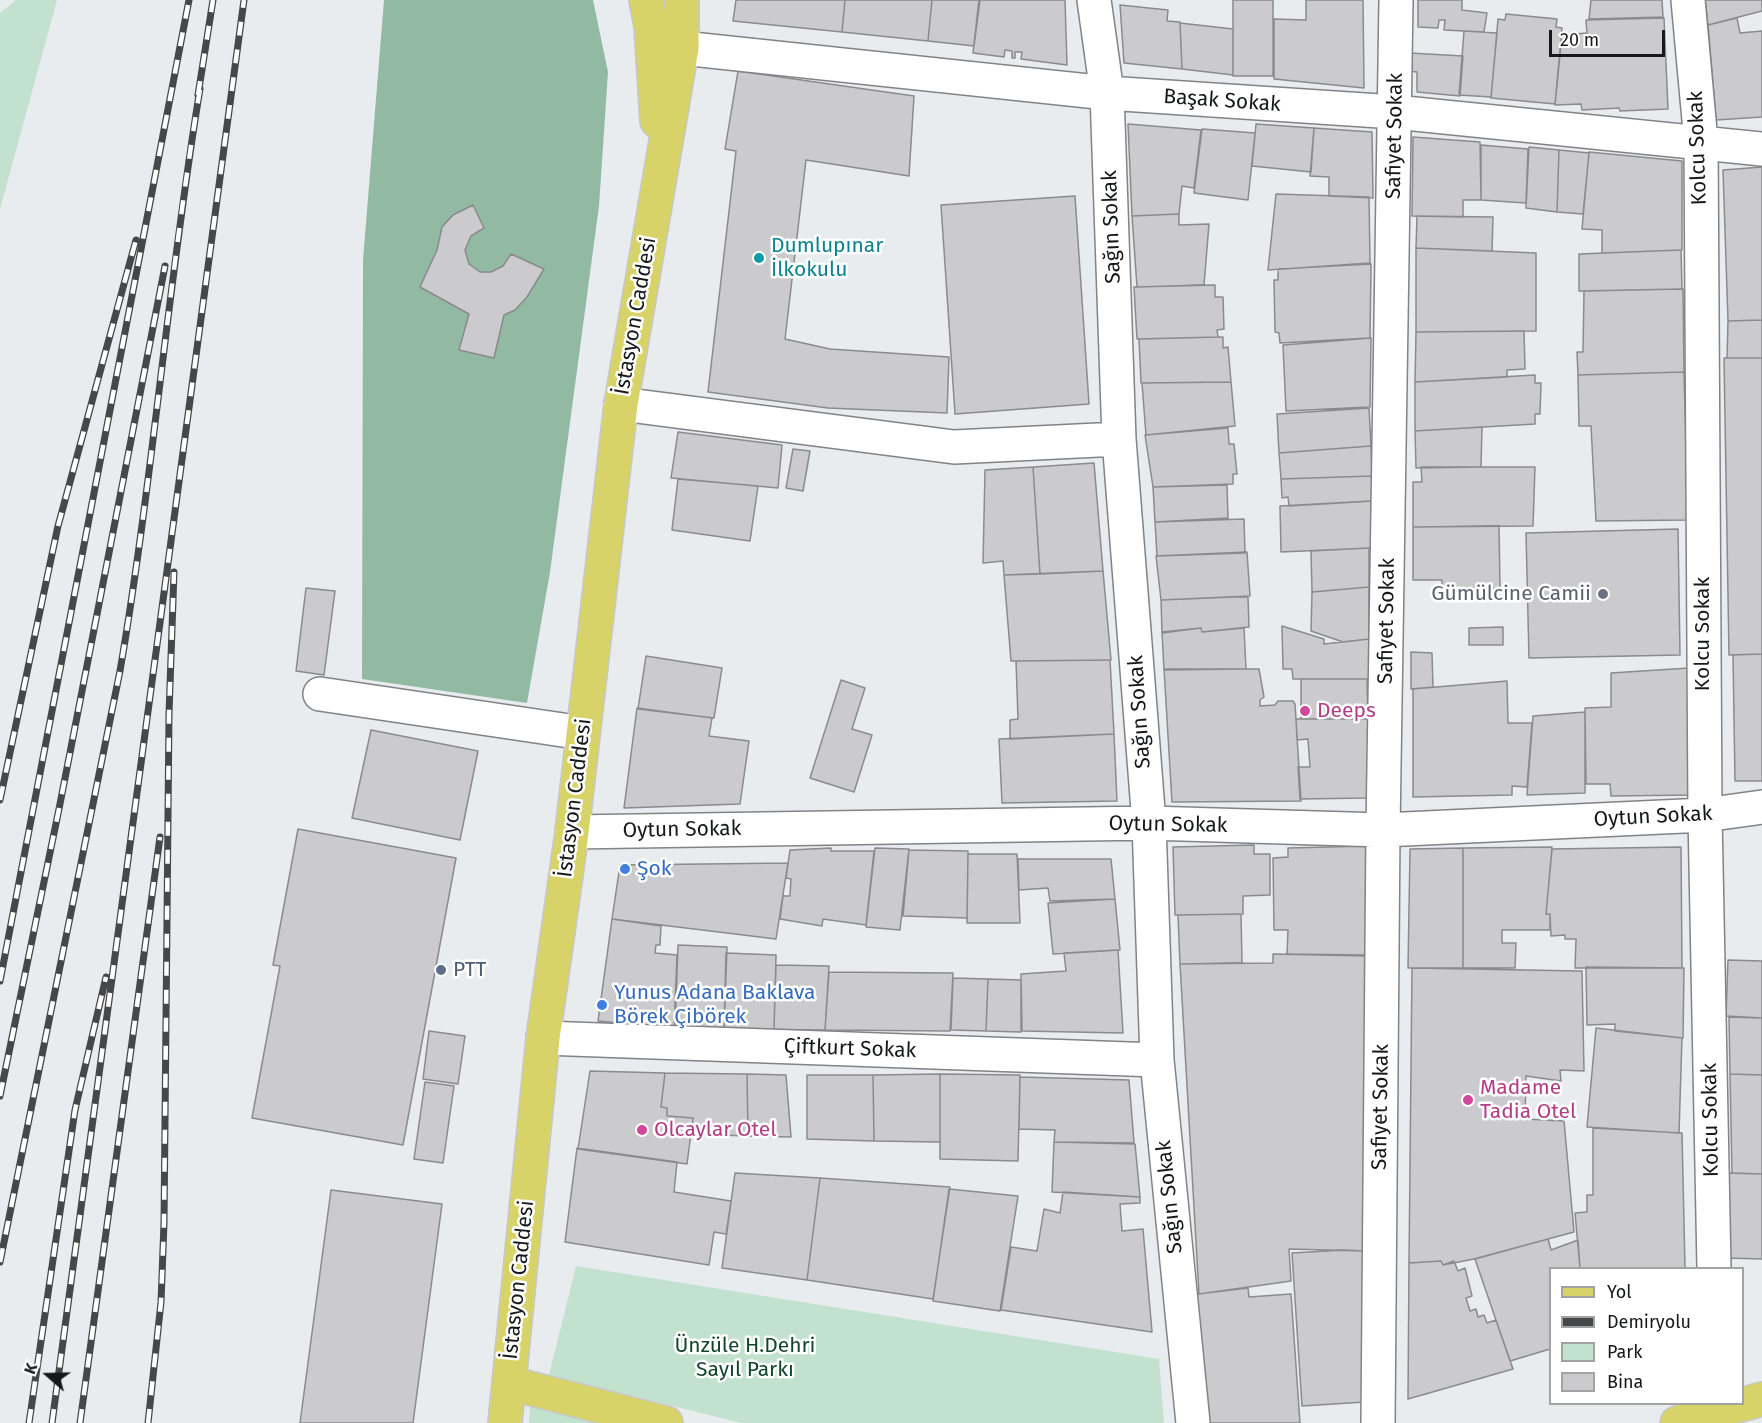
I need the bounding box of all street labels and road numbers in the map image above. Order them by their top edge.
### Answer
street label: Safiyet Sokak [1381,73,1409,199]
street label: Başak Sokak [1162,84,1282,118]
street label: Kolcu Sokak [1683,90,1713,206]
street label: Sağın Sokak [1097,170,1127,284]
street label: İstasyon Caddesi [610,235,662,397]
street label: Safiyet Sokak [1373,558,1401,684]
street label: Kolcu Sokak [1690,577,1716,691]
street label: Sağın Sokak [1123,654,1157,770]
street label: İstasyon Caddesi [553,717,597,879]
street label: Oytun Sokak [1593,801,1713,833]
street label: Oytun Sokak [1108,811,1228,839]
street label: Oytun Sokak [622,816,742,844]
street label: Çiftkurt Sokak [783,1034,917,1064]
street label: Safiyet Sokak [1367,1044,1395,1170]
street label: Kolcu Sokak [1697,1063,1725,1177]
street label: Sağın Sokak [1152,1139,1188,1255]
street label: İstasyon Caddesi [498,1199,540,1361]

